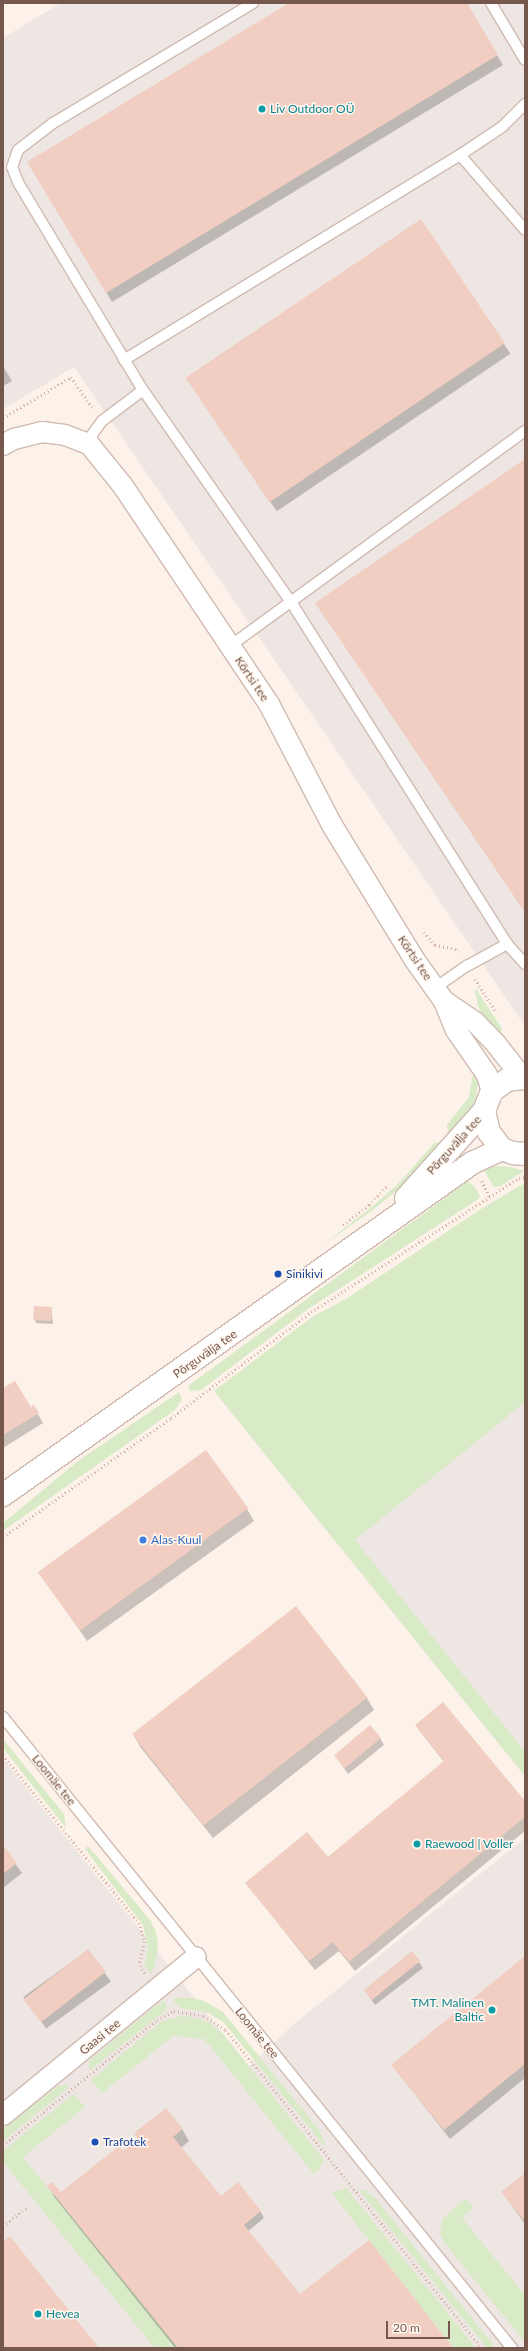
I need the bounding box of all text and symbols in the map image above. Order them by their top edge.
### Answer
place label: Liv Outdoor OÜ [270,102,355,116]
marker: Liv Outdoor OÜ [257,104,267,114]
street label: Kõrtsi tee [232,654,272,704]
street label: Kõrtsi tee [395,933,435,983]
street label: Põrguvälja tee [424,1112,484,1178]
place label: Sinikivi [286,1267,323,1281]
marker: Sinikivi [273,1269,283,1279]
street label: Põrguvälja tee [170,1327,240,1381]
place label: Alas-Kuul [151,1533,201,1547]
marker: Alas-Kuul [138,1535,148,1545]
street label: Loomäe tee [29,1752,79,1808]
place label: Raewood | Voller [425,1837,514,1851]
marker: Raewood | Voller [412,1839,422,1849]
place label: TMT. Malinen Baltic [411,1996,484,2024]
street label: Loomäe tee [232,2005,282,2061]
marker: TMT. Malinen Baltic [487,2005,497,2015]
street label: Gaasi tee [77,2016,123,2058]
place label: Trafotek [103,2135,146,2149]
marker: Trafotek [90,2137,100,2147]
place label: Hevea [46,2307,80,2321]
marker: Hevea [33,2309,43,2319]
scale bar [388,2313,452,2339]
text: 20 m [393,2320,420,2335]

